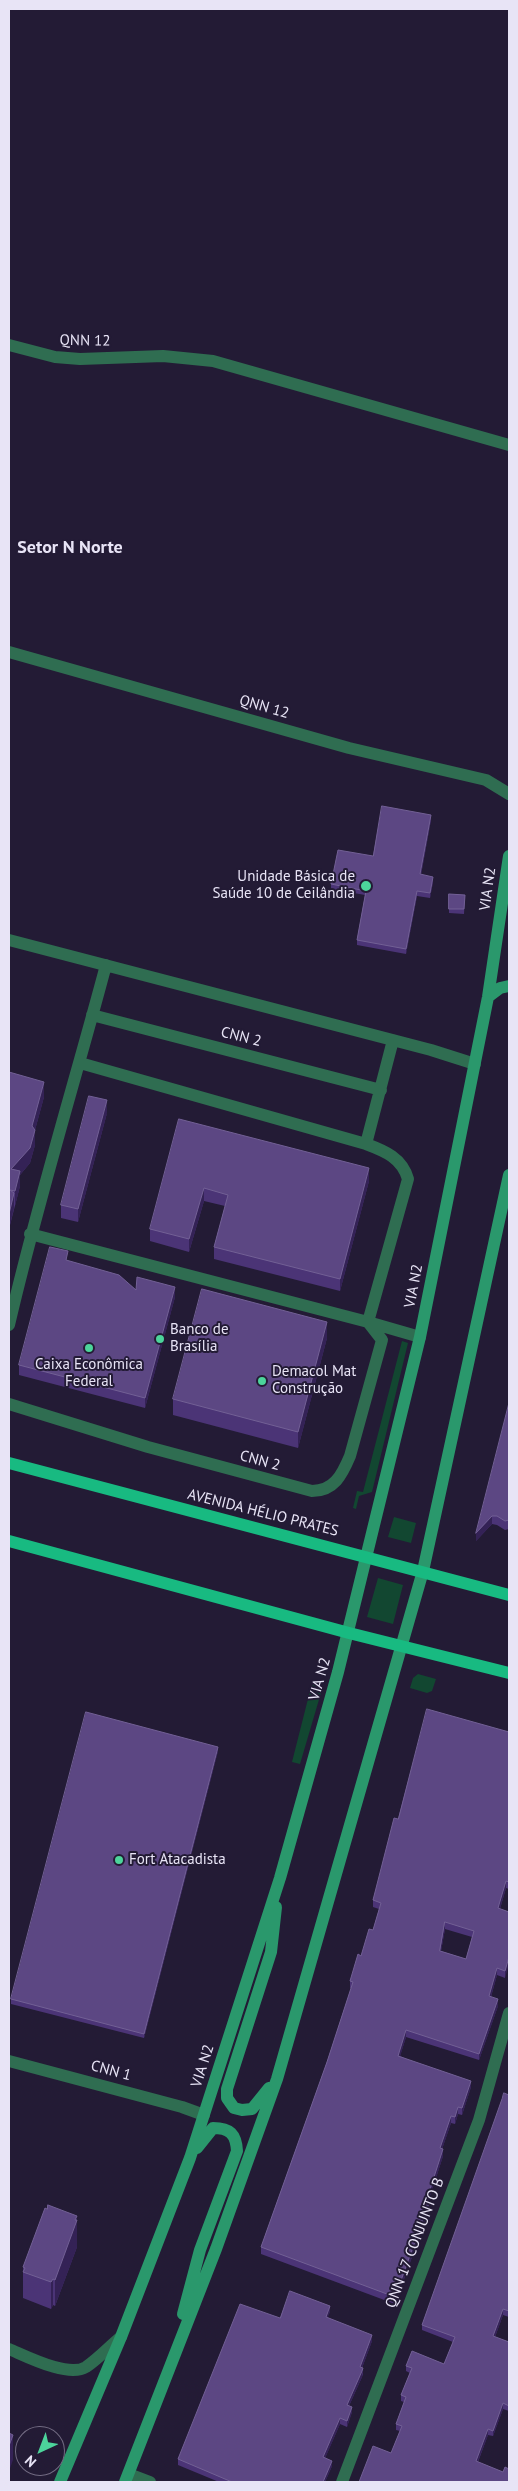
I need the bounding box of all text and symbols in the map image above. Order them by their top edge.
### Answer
street label: QNN 12 [59,332,111,350]
district label: Setor N Norte [17,537,123,559]
street label: QNN 12 [237,691,291,723]
street label: VIA N2 [476,866,500,912]
place label: Unidade Básica de Saúde 10 de Ceilândia [213,868,355,903]
marker: Unidade Básica de Saúde 10 de Ceilândia [359,879,373,893]
street label: CNN 2 [219,1023,263,1051]
street label: VIA N2 [401,1263,427,1309]
place label: Banco de Brasília [170,1321,229,1356]
marker: Banco de Brasília [154,1333,166,1345]
marker: Caixa Econômica Federal [83,1342,95,1354]
place label: Caixa Econômica Federal [35,1356,143,1391]
place label: Demacol Mat Construção [272,1363,356,1398]
marker: Demacol Mat Construção [256,1375,268,1387]
street label: CNN 2 [238,1447,282,1475]
street label: AVENIDA HÉLIO PRATES [186,1486,340,1540]
street label: VIA N2 [305,1655,335,1703]
place label: Fort Atacadista [129,1851,226,1869]
marker: Fort Atacadista [113,1854,125,1866]
street label: VIA N2 [188,2042,218,2090]
street label: CNN 1 [89,2057,133,2085]
street label: QNN 17 CONJUNTO B [382,2175,448,2311]
north arrow [15,2426,65,2476]
text: N [21,2452,40,2471]

